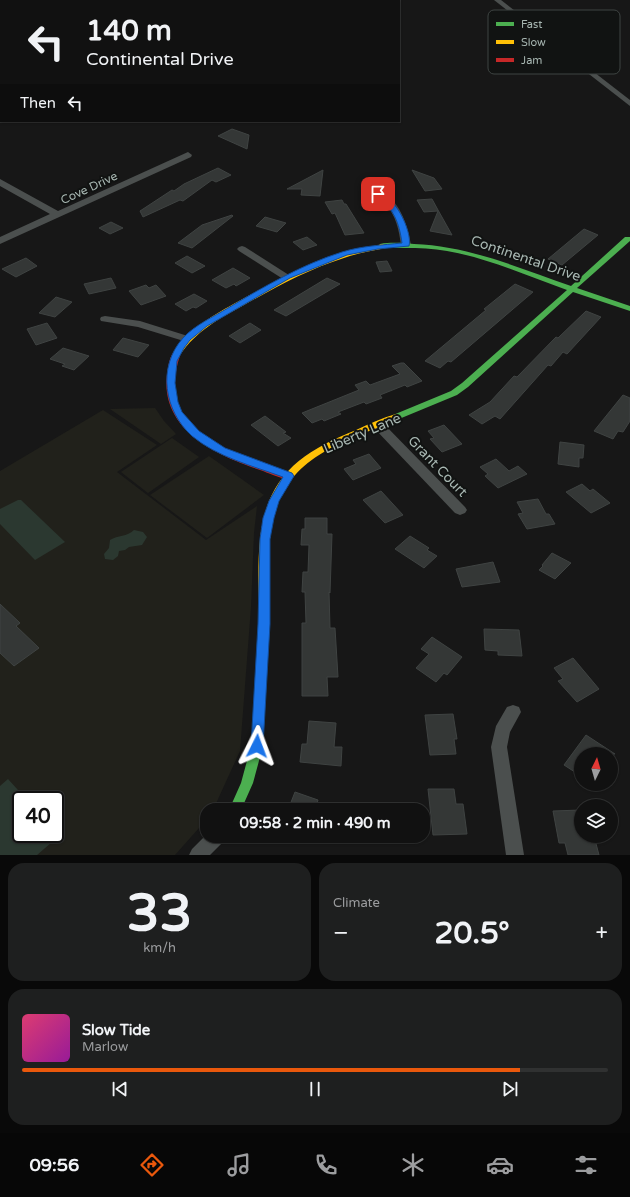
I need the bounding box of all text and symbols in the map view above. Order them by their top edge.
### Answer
legend [488,10,620,74]
text: 140 m [86,14,172,48]
icon: left [20,16,72,68]
text: Fast [521,18,542,31]
text: Slow [521,36,546,49]
text: Continental Drive [86,48,234,70]
text: Jam [521,54,542,67]
icon: left [64,92,86,114]
text: Then [20,94,56,112]
street label: Cove Drive [58,169,120,207]
pin [361,177,395,211]
icon: arrive [367,183,389,205]
street label: Continental Drive [469,232,583,285]
street label: Liberty Lane [321,409,404,457]
street label: Grant Court [404,432,471,501]
position arrow [236,725,278,767]
north arrow [574,747,618,791]
map controls [574,747,618,843]
speed limit sign: 40 [12,791,64,843]
button: layers [574,799,618,843]
text: 09:58 · 2 min · 490 m [240,814,390,832]
text: 33 [127,882,192,945]
text: Climate [333,895,380,911]
text: 20.5° [435,915,510,952]
text: − [333,920,349,946]
text: + [596,920,608,946]
text: km/h [143,940,176,956]
text: Slow Tide [82,1021,150,1039]
text: Marlow [82,1039,128,1055]
icon: previous [109,1078,131,1100]
icon: pause [304,1078,326,1100]
icon: next [499,1078,521,1100]
icon: directions [138,1151,166,1179]
icon: music [225,1151,253,1179]
icon: phone [312,1151,340,1179]
icon: climate [399,1151,427,1179]
icon: car [486,1151,514,1179]
icon: filters [572,1151,600,1179]
text: 09:56 [29,1154,79,1176]

